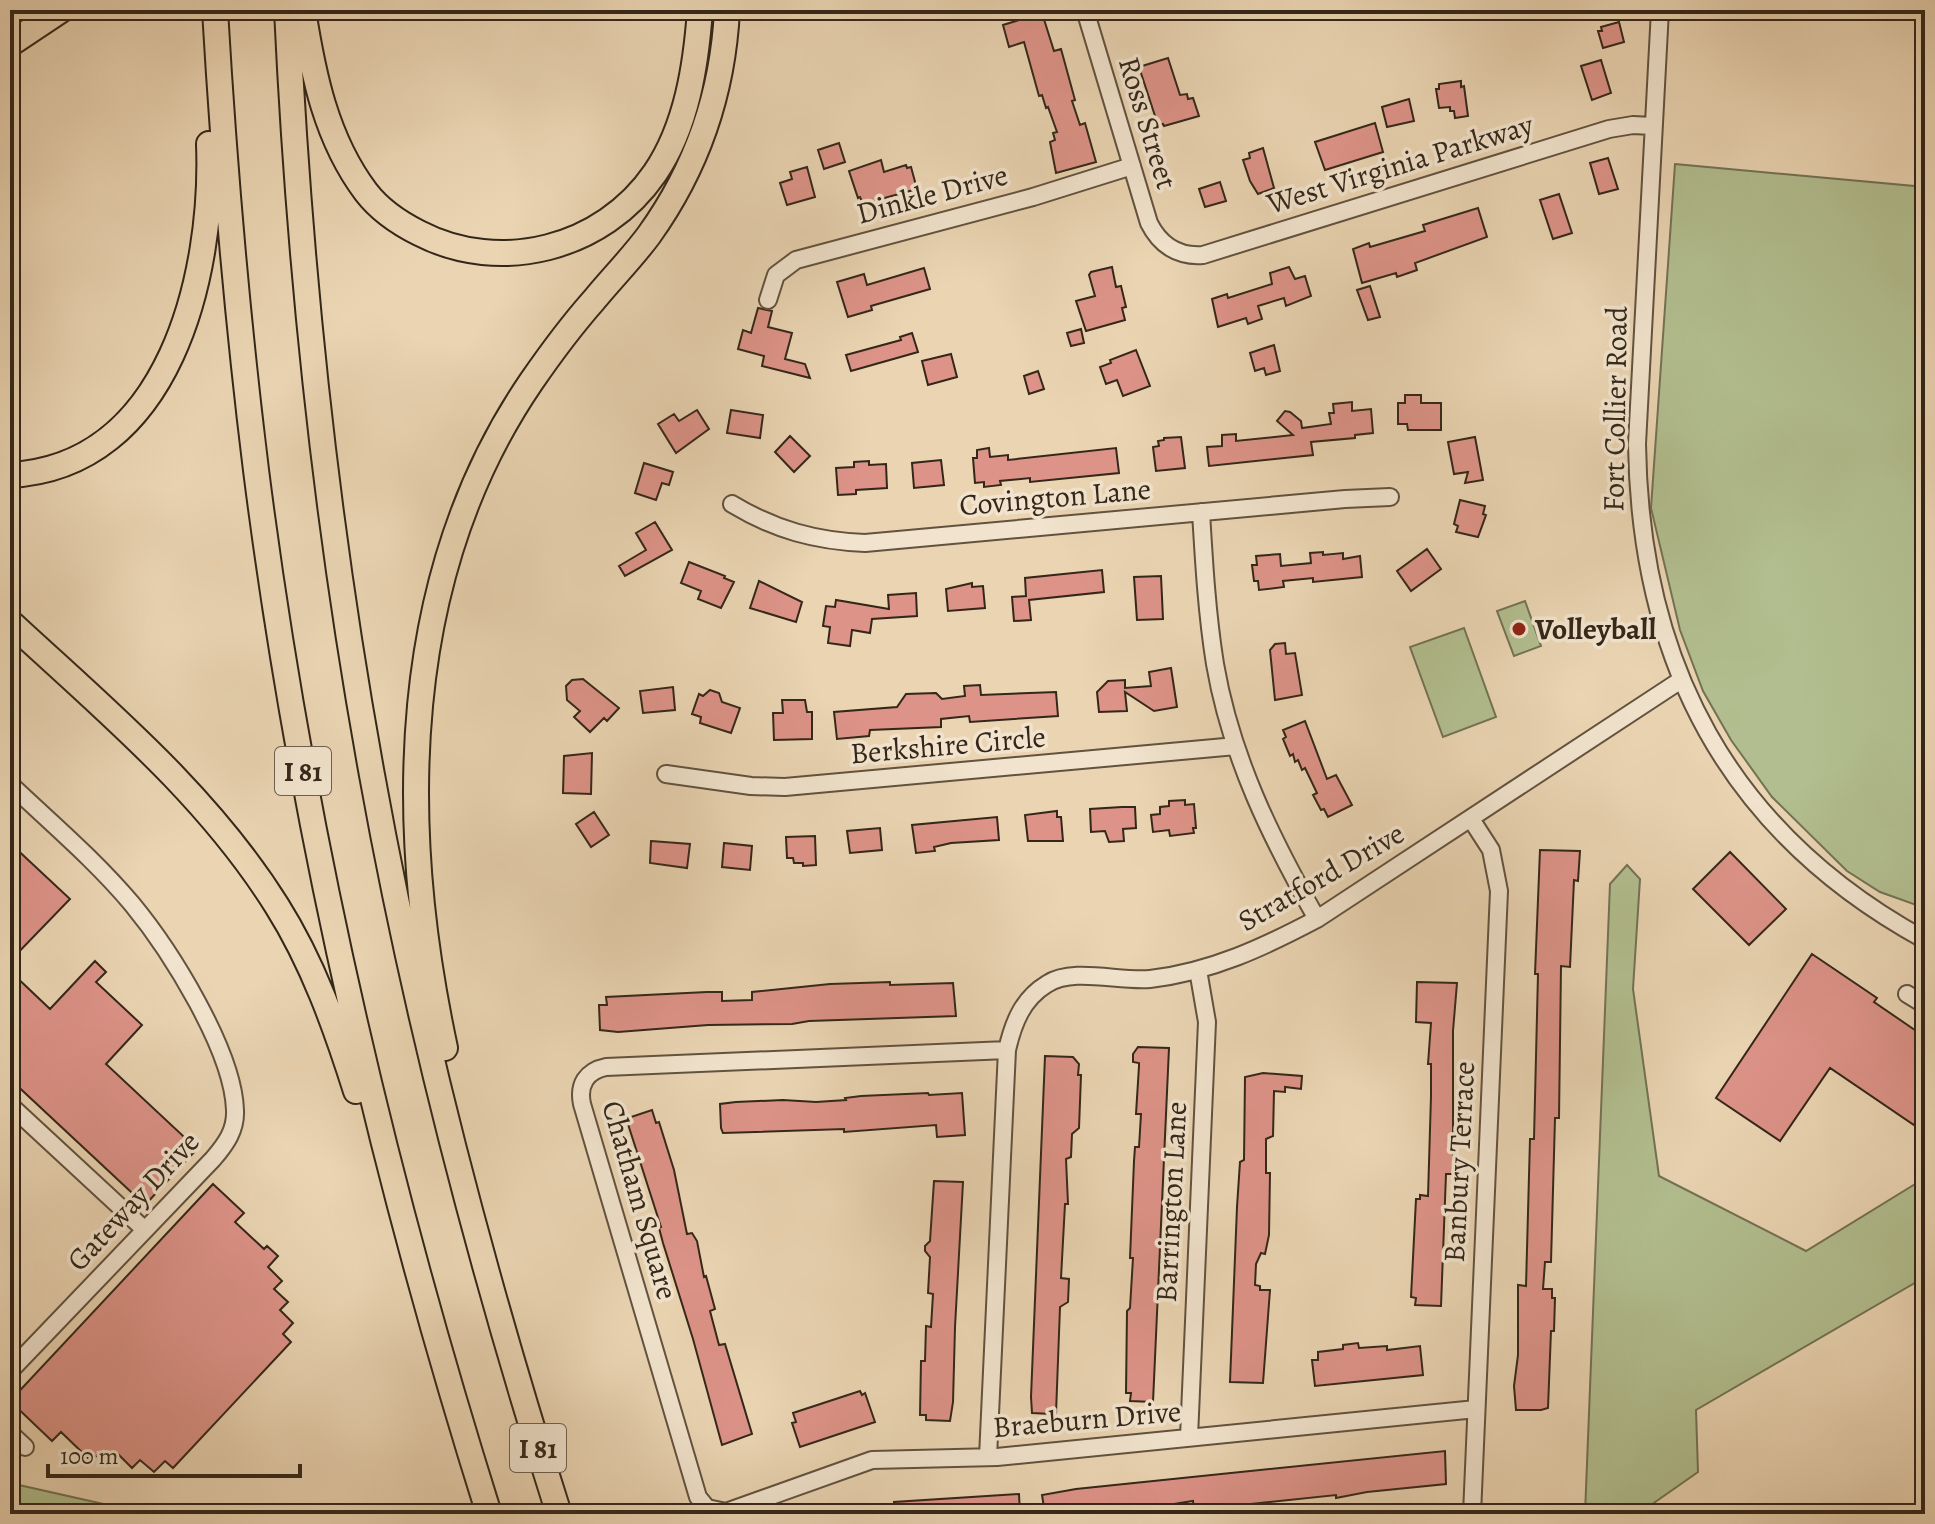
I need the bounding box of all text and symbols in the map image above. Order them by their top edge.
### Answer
street label: Ross Street [1109,52,1187,194]
street label: West Virginia Parkway [1261,104,1538,224]
street label: Dinkle Drive [852,155,1012,233]
street label: Fort Collier Road [1593,305,1637,512]
street label: Covington Lane [958,469,1152,525]
place label: Volleyball [1534,609,1656,649]
marker: Volleyball [1510,620,1528,638]
street label: Berkshire Circle [849,717,1047,773]
road number: I 81 [275,747,331,795]
street label: Stratford Drive [1231,813,1411,941]
street label: Banbury Terrace [1434,1060,1484,1264]
street label: Chatham Square [592,1096,688,1304]
street label: Barrington Lane [1146,1101,1196,1303]
street label: Gateway Drive [58,1122,208,1280]
street label: Braeburn Drive [991,1391,1183,1447]
road number: I 81 [510,1424,566,1472]
scale bar [48,1428,300,1478]
text: 100 m [60,1440,119,1472]

